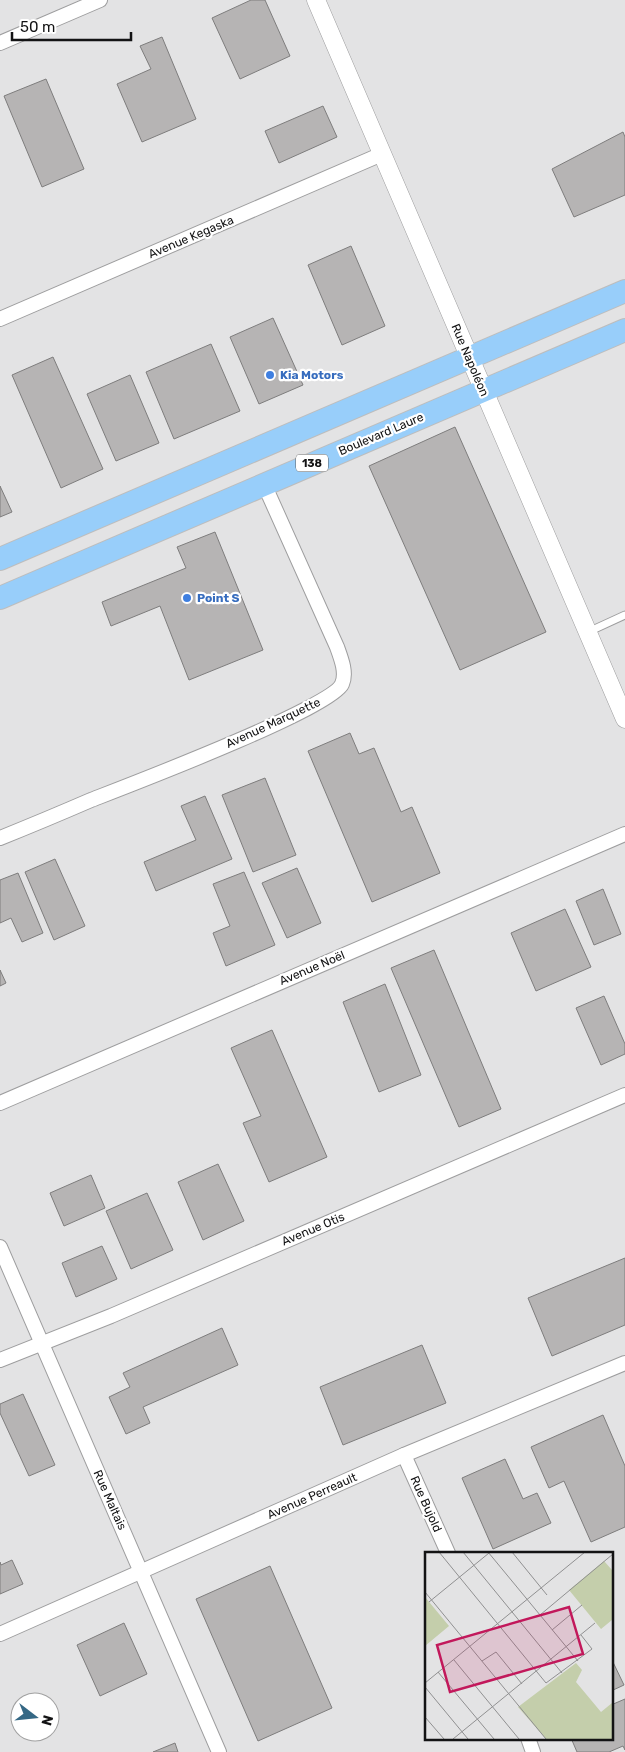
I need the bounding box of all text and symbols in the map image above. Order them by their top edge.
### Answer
scale bar [12,10,131,42]
text: 50 m [20,18,55,36]
street label: Avenue Kegaska [146,213,236,261]
street label: Rue Napoléon [448,322,492,398]
place label: Kia Motors [280,368,344,382]
marker: Kia Motors [264,369,276,381]
street label: Boulevard Laure [336,410,426,458]
road number: 138 [296,454,328,472]
place label: Point S [197,591,240,605]
marker: Point S [181,592,193,604]
street label: Avenue Marquette [223,695,323,751]
street label: Avenue Noël [277,948,347,988]
street label: Avenue Otis [280,1210,346,1248]
street label: Rue Maltais [91,1468,129,1532]
street label: Avenue Perreault [265,1470,359,1522]
street label: Rue Bujold [407,1474,445,1534]
inset map [425,1552,612,1740]
north arrow [10,1692,60,1742]
text: N [37,1713,57,1728]

